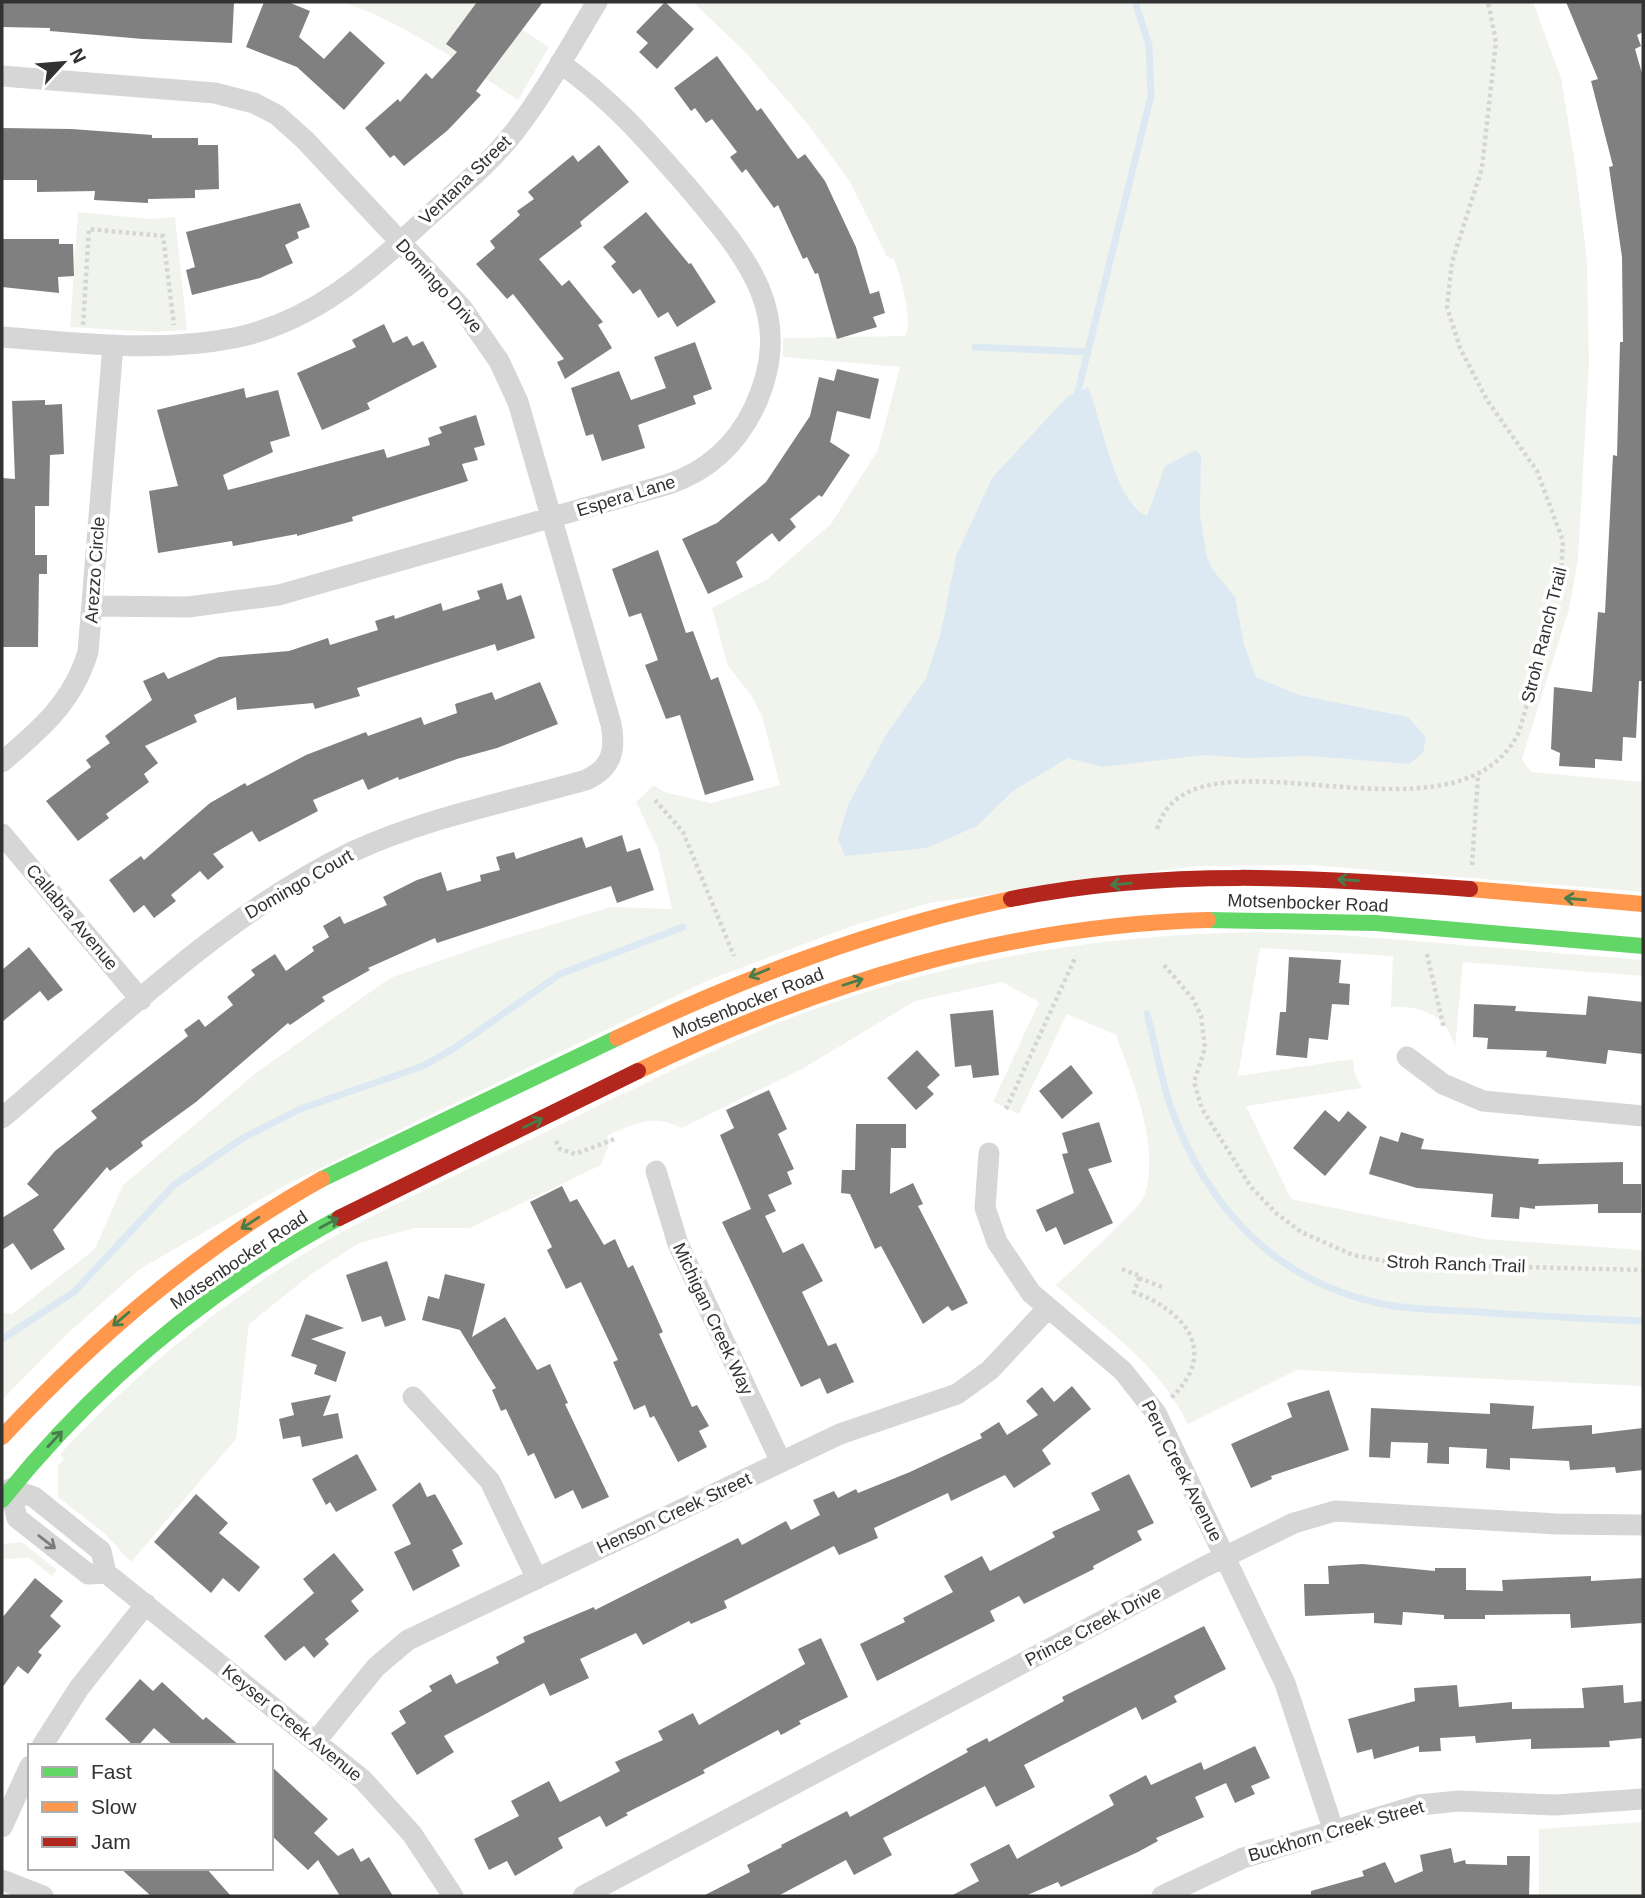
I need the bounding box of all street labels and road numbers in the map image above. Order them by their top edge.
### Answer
street label: Ventana Street [415,131,515,229]
street label: Domingo Drive [392,235,486,337]
street label: Espera Lane [574,472,678,520]
street label: Arezzo Circle [81,516,109,624]
street label: Stroh Ranch Trail [1517,565,1571,705]
street label: Domingo Court [242,845,356,923]
street label: Callabra Avenue [22,860,122,974]
street label: Motsenbocker Road [1227,890,1389,916]
street label: Motsenbocker Road [670,964,826,1042]
street label: Motsenbocker Road [167,1207,311,1313]
street label: Michigan Creek Way [669,1240,757,1398]
street label: Stroh Ranch Trail [1386,1252,1526,1276]
street label: Peru Creek Avenue [1138,1397,1226,1545]
street label: Henson Creek Street [594,1468,754,1558]
street label: Prince Creek Drive [1022,1582,1164,1670]
street label: Keyser Creek Avenue [218,1661,366,1785]
street label: Buckhorn Creek Street [1246,1796,1426,1866]

